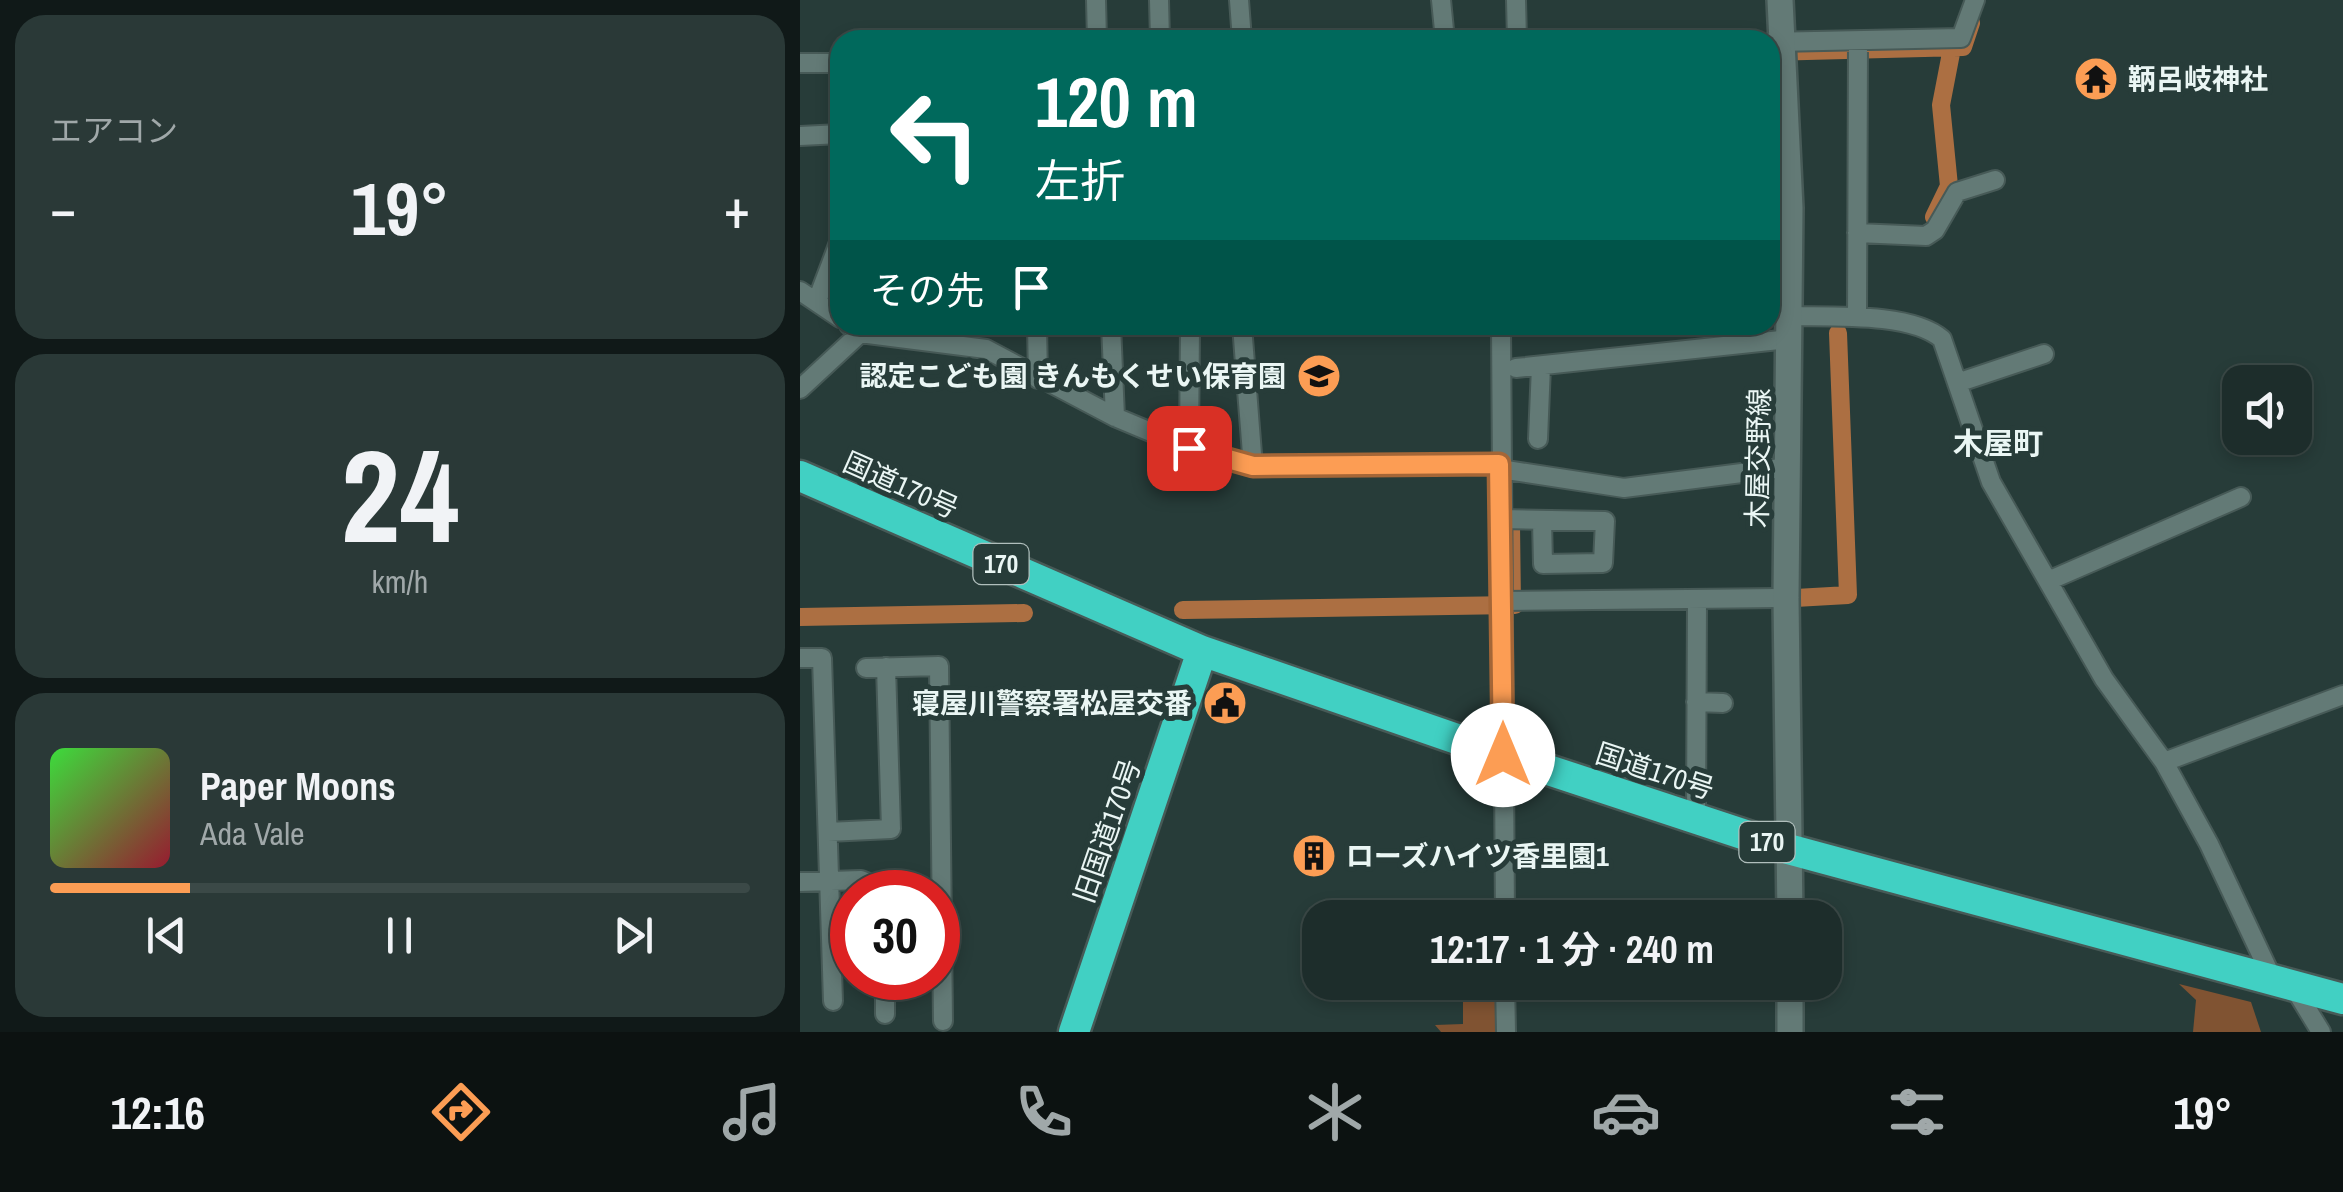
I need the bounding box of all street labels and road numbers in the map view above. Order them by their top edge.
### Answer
street label: 木屋交野線 [1738,388,1778,528]
street label: 国道170号 [837,443,965,527]
road number: 170 [974,544,1028,584]
street label: 国道170号 [1591,734,1719,808]
street label: 旧国道170号 [1065,754,1149,908]
road number: 170 [1740,822,1794,862]

